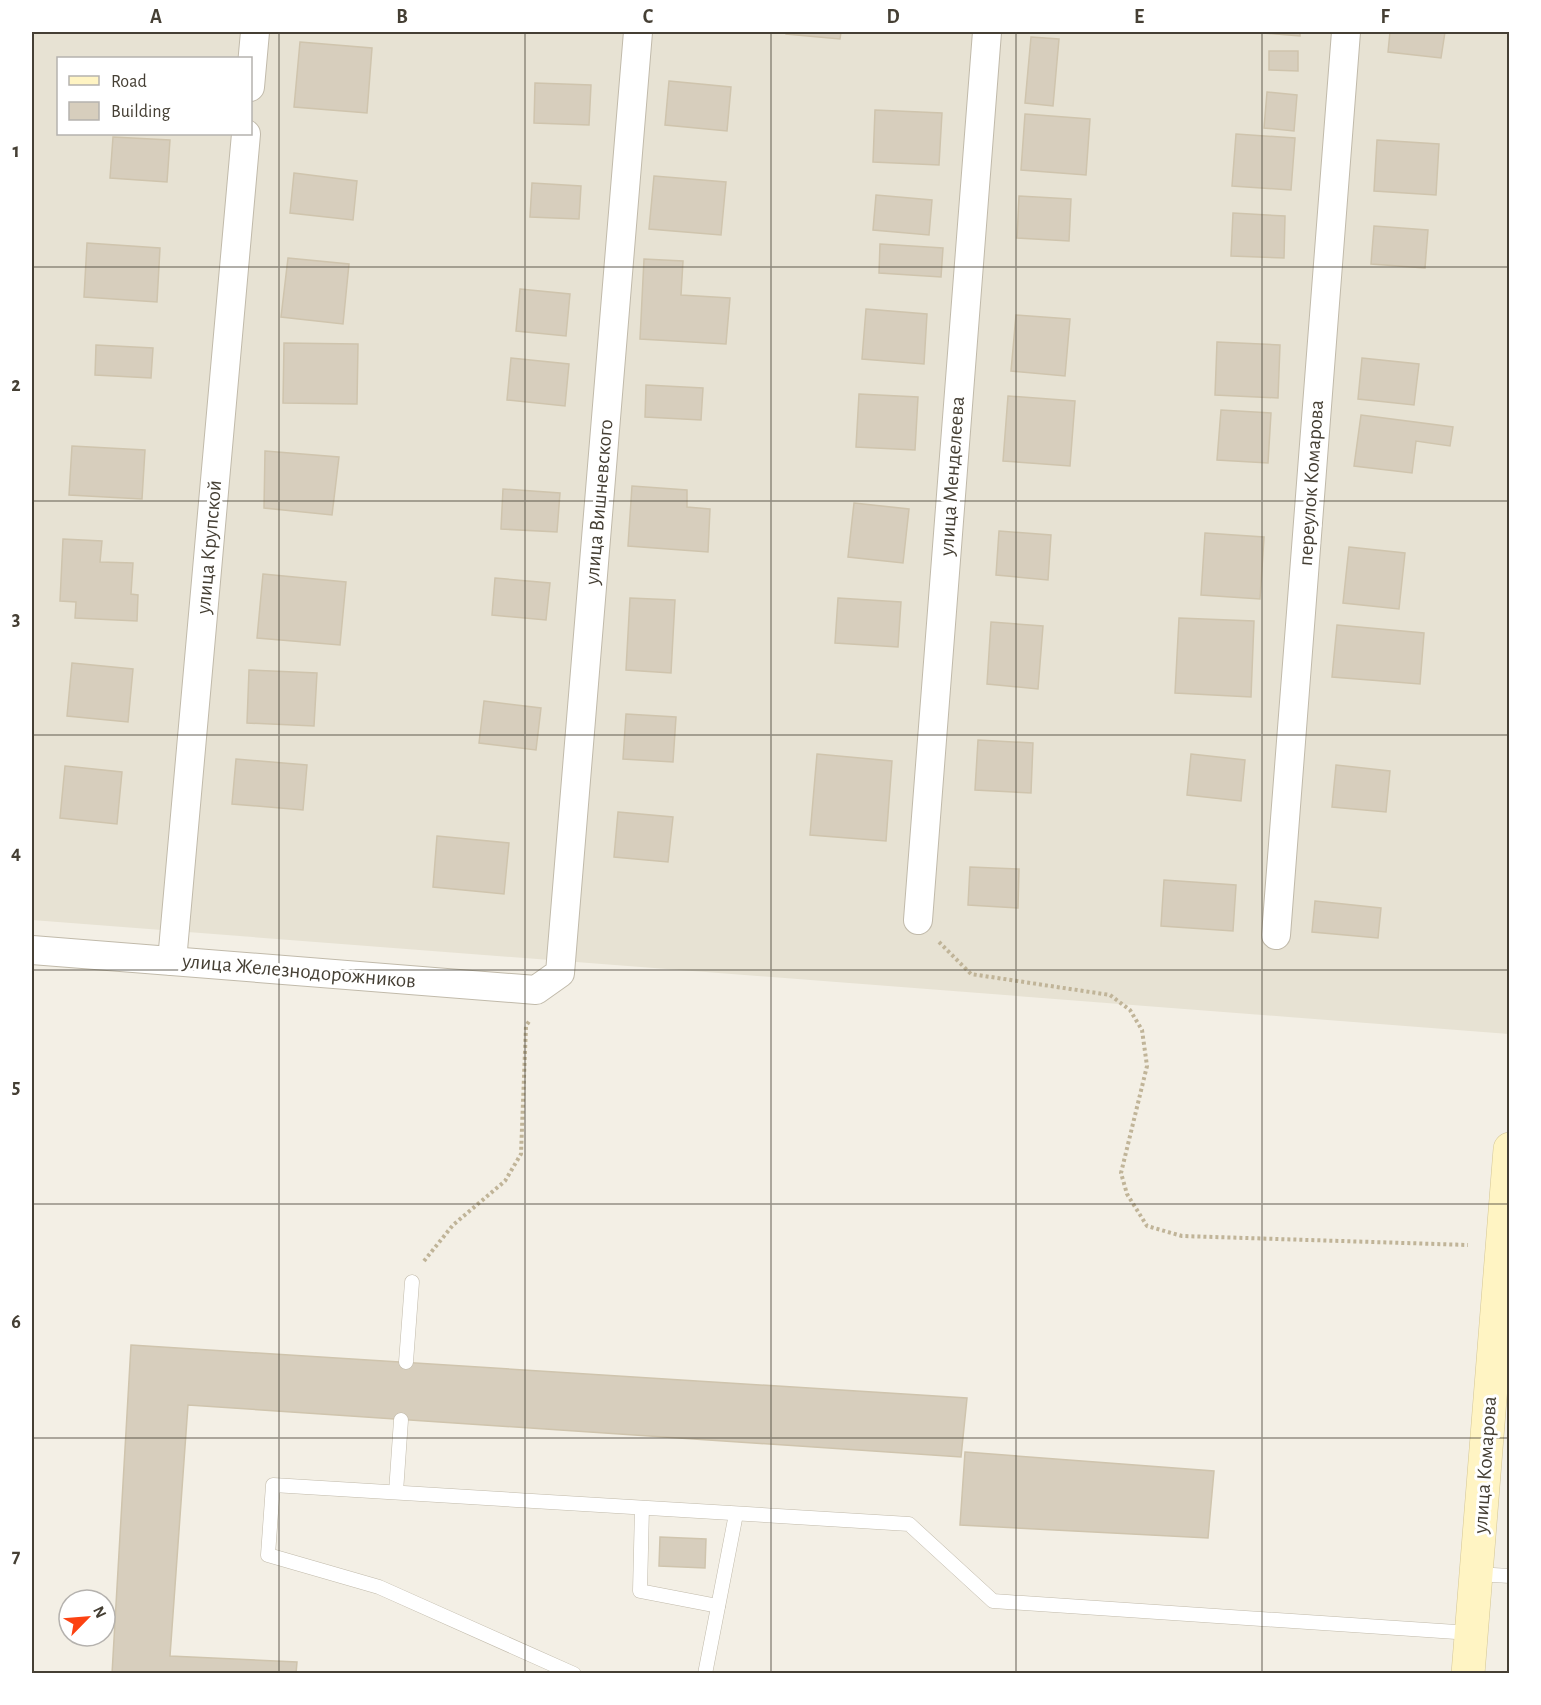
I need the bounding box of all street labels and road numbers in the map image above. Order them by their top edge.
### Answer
street label: улица Менделеева [936,395,968,557]
street label: переулок Комарова [1295,399,1327,567]
street label: улица Вишневского [581,418,617,587]
street label: улица Крупской [193,479,225,616]
street label: улица Железнодорожников [180,950,417,992]
street label: улица Комарова [1470,1395,1500,1535]

